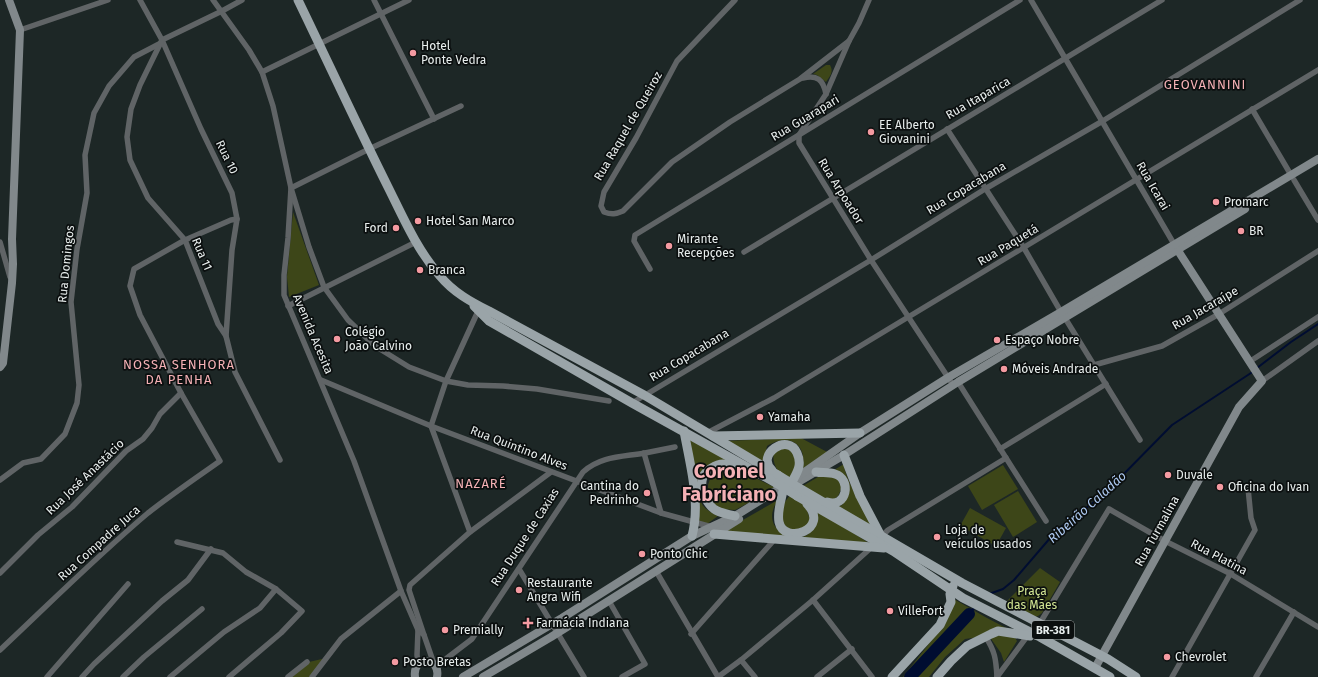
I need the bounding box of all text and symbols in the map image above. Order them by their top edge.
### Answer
place label: Hotel Ponte Vedra [421,39,486,67]
marker: Hotel Ponte Vedra [408,48,418,58]
street label: Rua Raquel de Queiroz [591,69,665,183]
street label: Rua Itaparica [943,74,1013,122]
district label: GEOVANNINI [1164,77,1246,92]
street label: Rua Guarapari [768,92,842,144]
place label: EE Alberto Giovanini [879,118,935,146]
marker: EE Alberto Giovanini [866,127,876,137]
street label: Rua 10 [213,138,241,176]
street label: Rua Arpoador [815,156,867,227]
street label: Rua Copacabana [924,159,1008,217]
street label: Rua Icarai [1133,159,1173,213]
place label: Promarc [1224,195,1269,209]
marker: Promarc [1211,197,1221,207]
place label: Hotel San Marco [426,214,514,228]
marker: Hotel San Marco [413,216,423,226]
place label: Ford [364,221,388,235]
street label: Rua Paquetá [975,221,1041,269]
marker: Ford [391,223,401,233]
street label: Rua Domingos [55,224,77,304]
place label: BR [1249,224,1264,238]
marker: BR [1236,226,1246,236]
place label: Mirante Recepções [677,232,735,260]
street label: Rua 11 [189,236,215,272]
marker: Mirante Recepções [664,241,674,251]
place label: Branca [428,263,465,277]
marker: Branca [415,265,425,275]
street label: Rua Jacaraípe [1169,283,1241,333]
street label: Avenida Acesita [290,292,336,376]
place label: Colégio João Calvino [345,325,412,353]
street label: Rua Copacabana [647,326,731,384]
place label: Espaço Nobre [1005,333,1079,347]
marker: Colégio João Calvino [332,334,342,344]
marker: Espaço Nobre [992,335,1002,345]
district label: NOSSA SENHORA DA PENHA [123,357,235,387]
place label: Móveis Andrade [1012,362,1098,376]
marker: Móveis Andrade [999,364,1009,374]
place label: Yamaha [768,410,811,424]
marker: Yamaha [755,412,765,422]
street label: Rua Quintino Alves [468,423,570,473]
street label: Rua José Anastácio [43,436,127,518]
district label: Coronel Fabriciano [682,459,777,506]
water label: Ribeirão Caladão [1045,468,1129,546]
place label: Duvale [1176,468,1213,482]
marker: Duvale [1163,470,1173,480]
district label: NAZARÉ [455,476,507,491]
place label: Cantina do Pedrinho [580,479,639,507]
place label: Oficina do Ivan [1228,480,1309,494]
marker: Oficina do Ivan [1215,482,1225,492]
street label: Rua Duque de Caxias [488,485,562,589]
marker: Cantina do Pedrinho [642,488,652,498]
street label: Rua Turmalina [1132,493,1182,569]
street label: Rua Compadre Juca [55,503,143,583]
place label: Loja de veículos usados [945,523,1032,551]
marker: Loja de veículos usados [932,532,942,542]
street label: Rua Platina [1188,536,1250,578]
place label: Ponto Chic [650,547,708,561]
marker: Ponto Chic [637,549,647,559]
place label: Restaurante Angra Wifi [527,576,592,604]
park label: Praça das Mães [1007,584,1058,612]
marker: Restaurante Angra Wifi [514,585,524,595]
place label: VilleFort [898,604,944,618]
marker: VilleFort [885,606,895,616]
place label: Farmácia Indiana [536,616,629,630]
marker: Farmácia Indiana [523,618,533,628]
road number: BR-381 [1032,621,1074,639]
place label: Premially [453,623,504,637]
marker: Premially [440,625,450,635]
place label: Chevrolet [1175,650,1227,664]
marker: Chevrolet [1162,652,1172,662]
place label: Posto Bretas [403,655,471,669]
marker: Posto Bretas [390,657,400,667]

